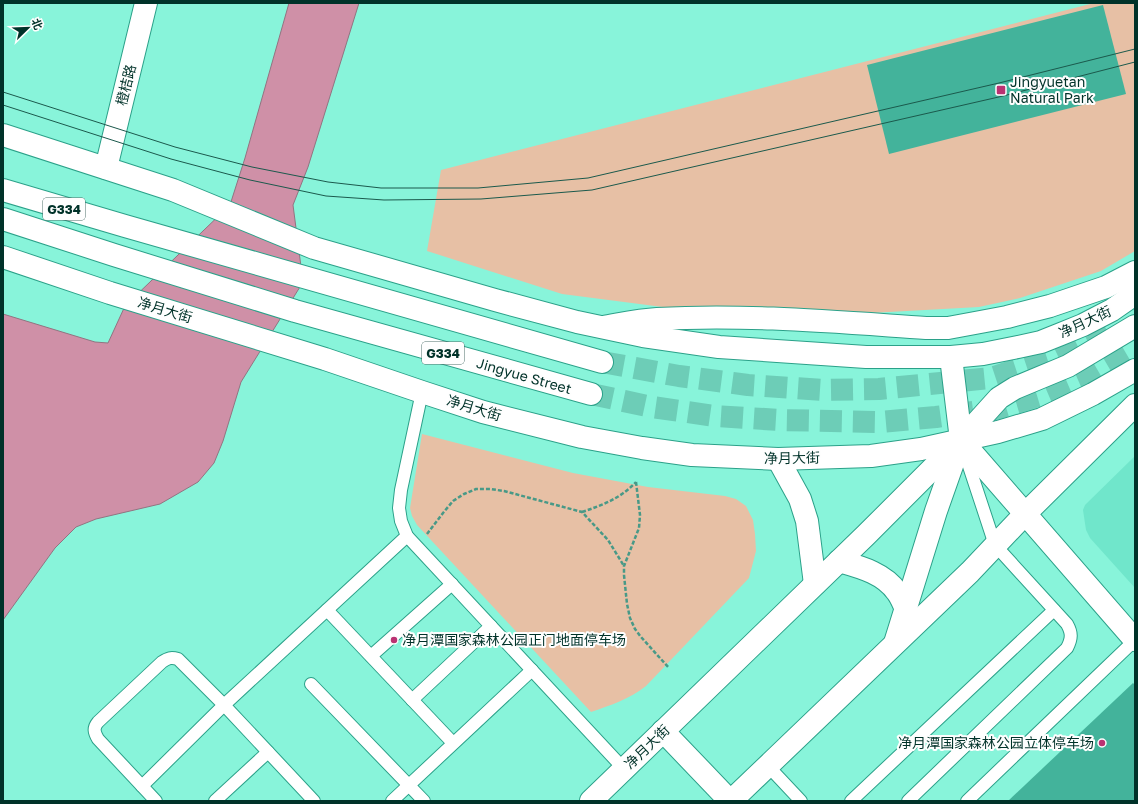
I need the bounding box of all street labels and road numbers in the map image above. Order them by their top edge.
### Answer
street label: 橙桔路 [112,62,139,107]
road number: G334 [43,198,85,220]
street label: 净月大街 [136,293,194,326]
street label: 净月大街 [1056,302,1114,341]
road number: G334 [422,342,464,364]
street label: Jingyue Street [475,354,574,397]
street label: 净月大街 [445,391,503,424]
street label: 净月大街 [764,449,820,466]
street label: 净月大街 [621,721,673,772]

